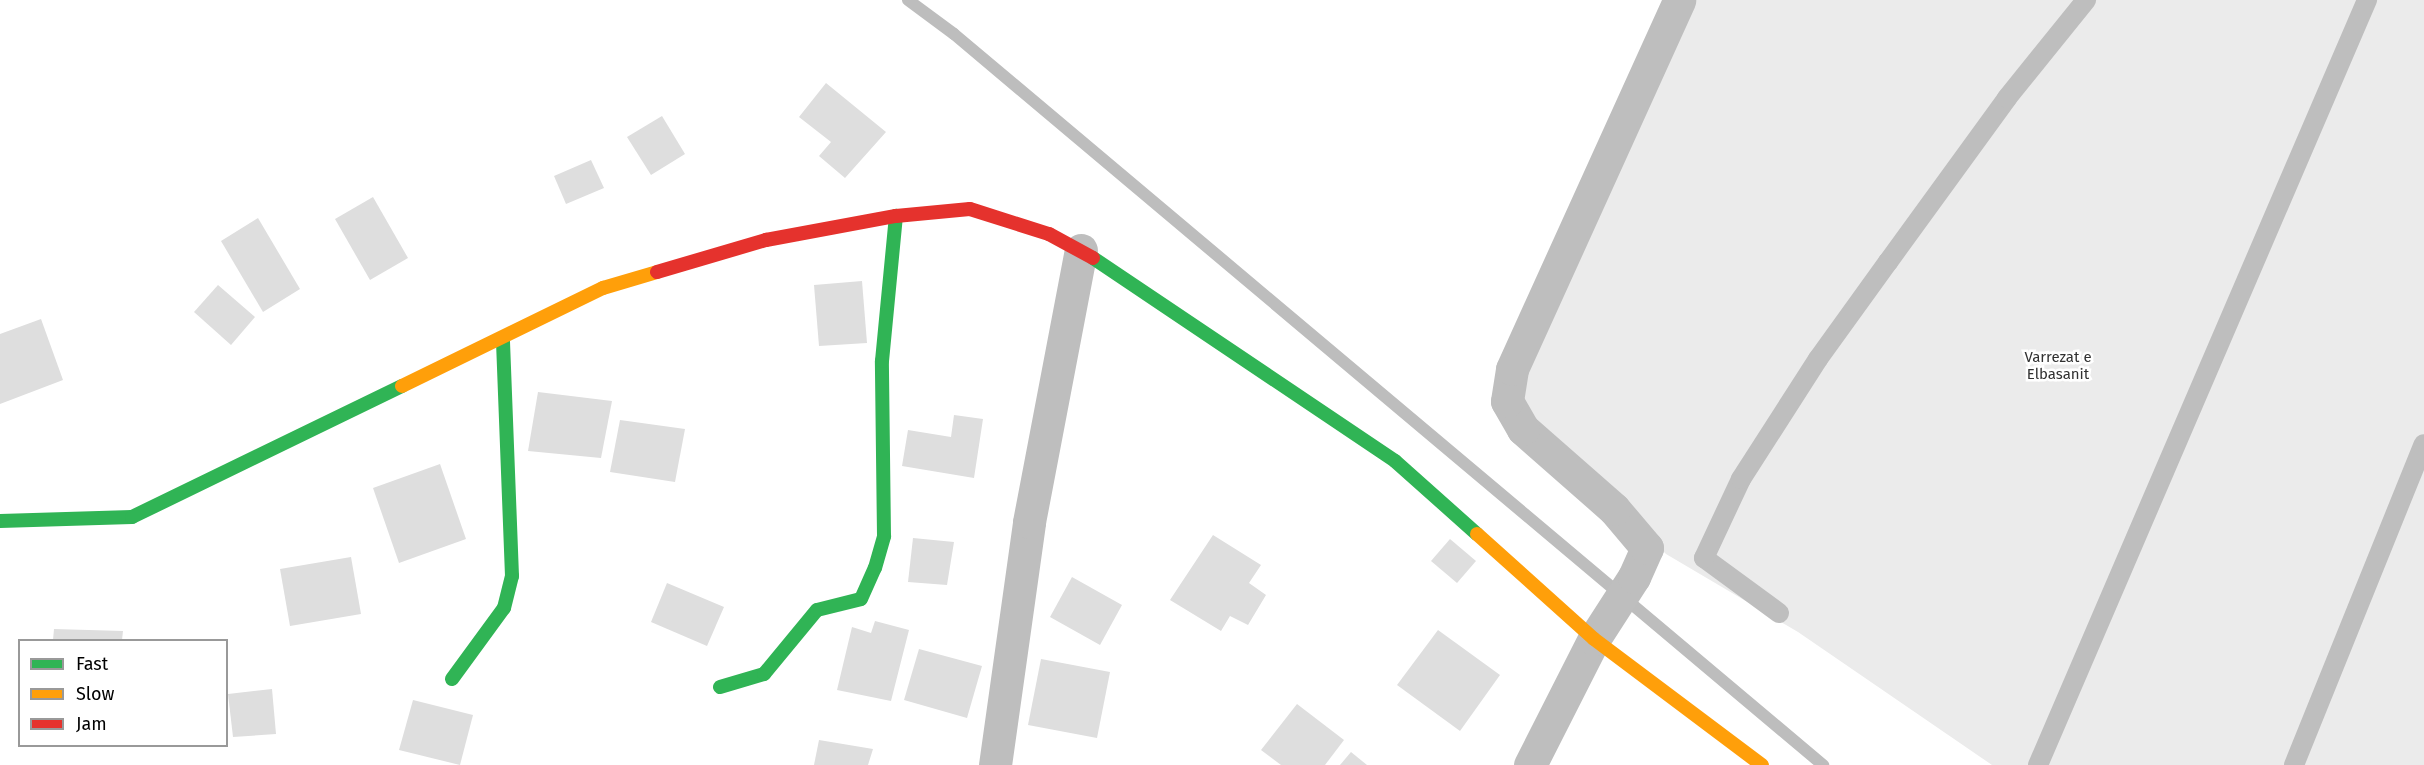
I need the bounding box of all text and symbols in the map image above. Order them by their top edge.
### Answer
park label: Varrezat e Elbasanit [2024,348,2092,383]
legend [18,639,228,747]
text: Fast [76,653,108,675]
text: Slow [76,683,114,705]
text: Jam [76,713,107,735]

